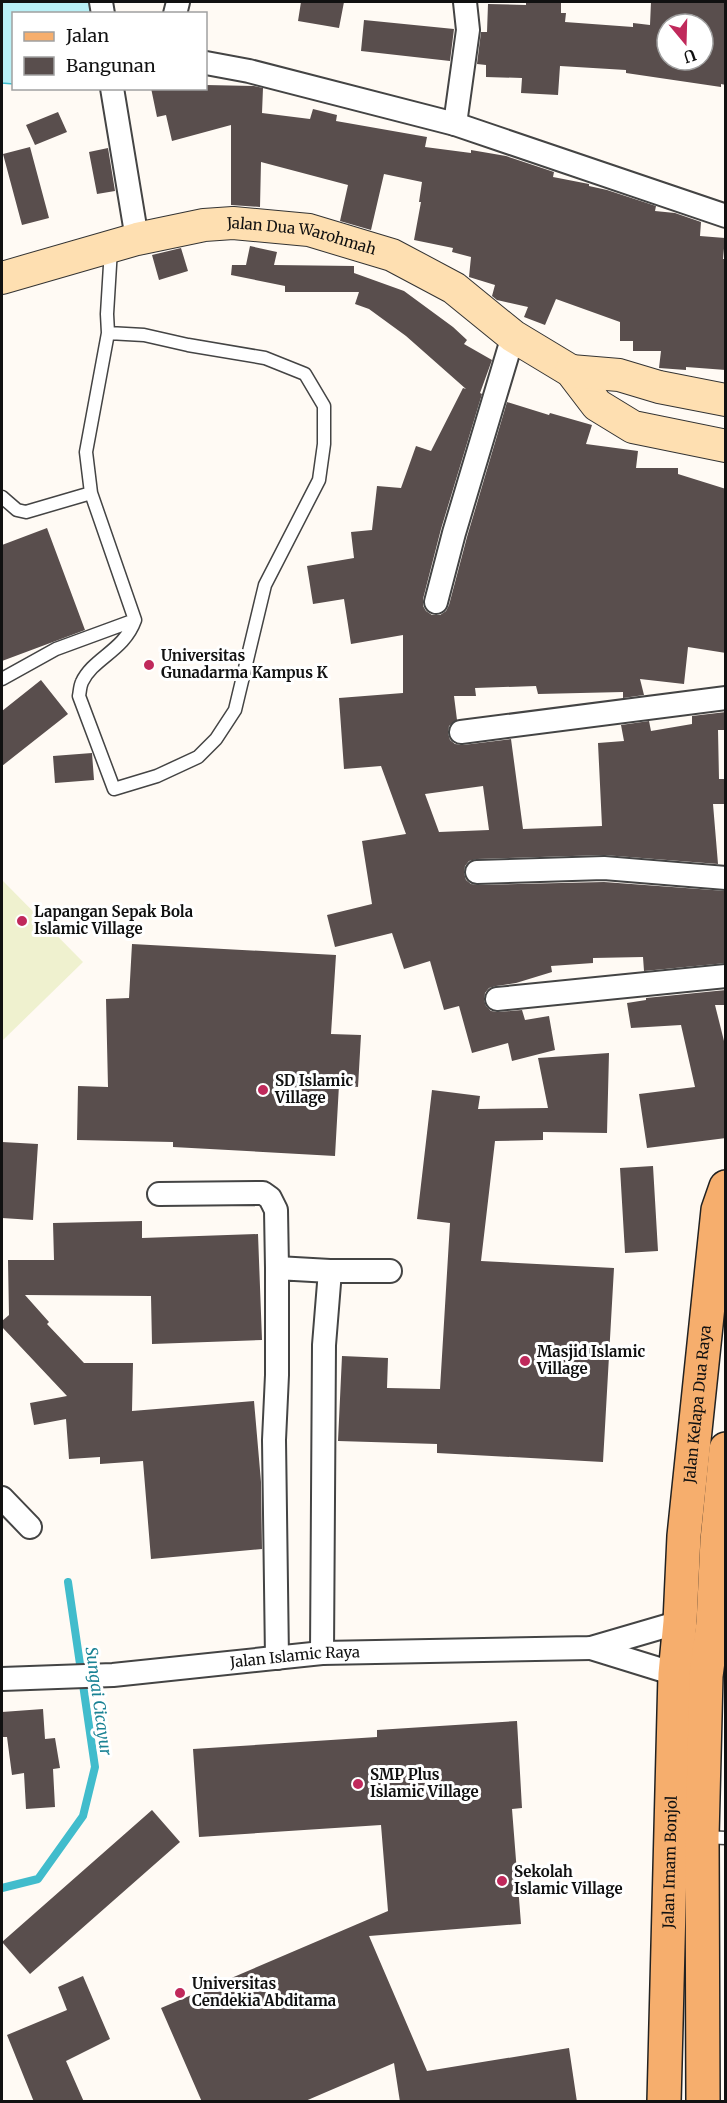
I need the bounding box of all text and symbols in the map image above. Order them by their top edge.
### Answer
legend [12,12,207,90]
north arrow [655,12,715,72]
text: Jalan [65,24,109,47]
text: U [681,45,699,68]
text: Bangunan [66,54,156,77]
street label: Jalan Dua Warohmah [225,213,379,259]
place label: Universitas Gunadarma Kampus K [161,646,328,682]
marker: Universitas Gunadarma Kampus K [142,658,156,672]
place label: Lapangan Sepak Bola Islamic Village [34,902,194,938]
marker: Lapangan Sepak Bola Islamic Village [15,914,29,928]
place label: SD Islamic Village [274,1071,353,1107]
marker: SD Islamic Village [256,1083,270,1097]
street label: Jalan Kelapa Dua Raya [679,1324,715,1485]
place label: Masjid Islamic Village [536,1342,645,1378]
marker: Masjid Islamic Village [518,1354,532,1368]
street label: Jalan Islamic Raya [228,1642,360,1672]
water label: Sungai Cicayur [81,1646,117,1757]
place label: SMP Plus Islamic Village [370,1765,479,1801]
marker: SMP Plus Islamic Village [351,1777,365,1791]
street label: Jalan Imam Bonjol [658,1795,681,1930]
place label: Sekolah Islamic Village [514,1862,623,1898]
marker: Sekolah Islamic Village [495,1874,509,1888]
place label: Universitas Cendekia Abditama [192,1974,337,2010]
marker: Universitas Cendekia Abditama [173,1986,187,2000]

